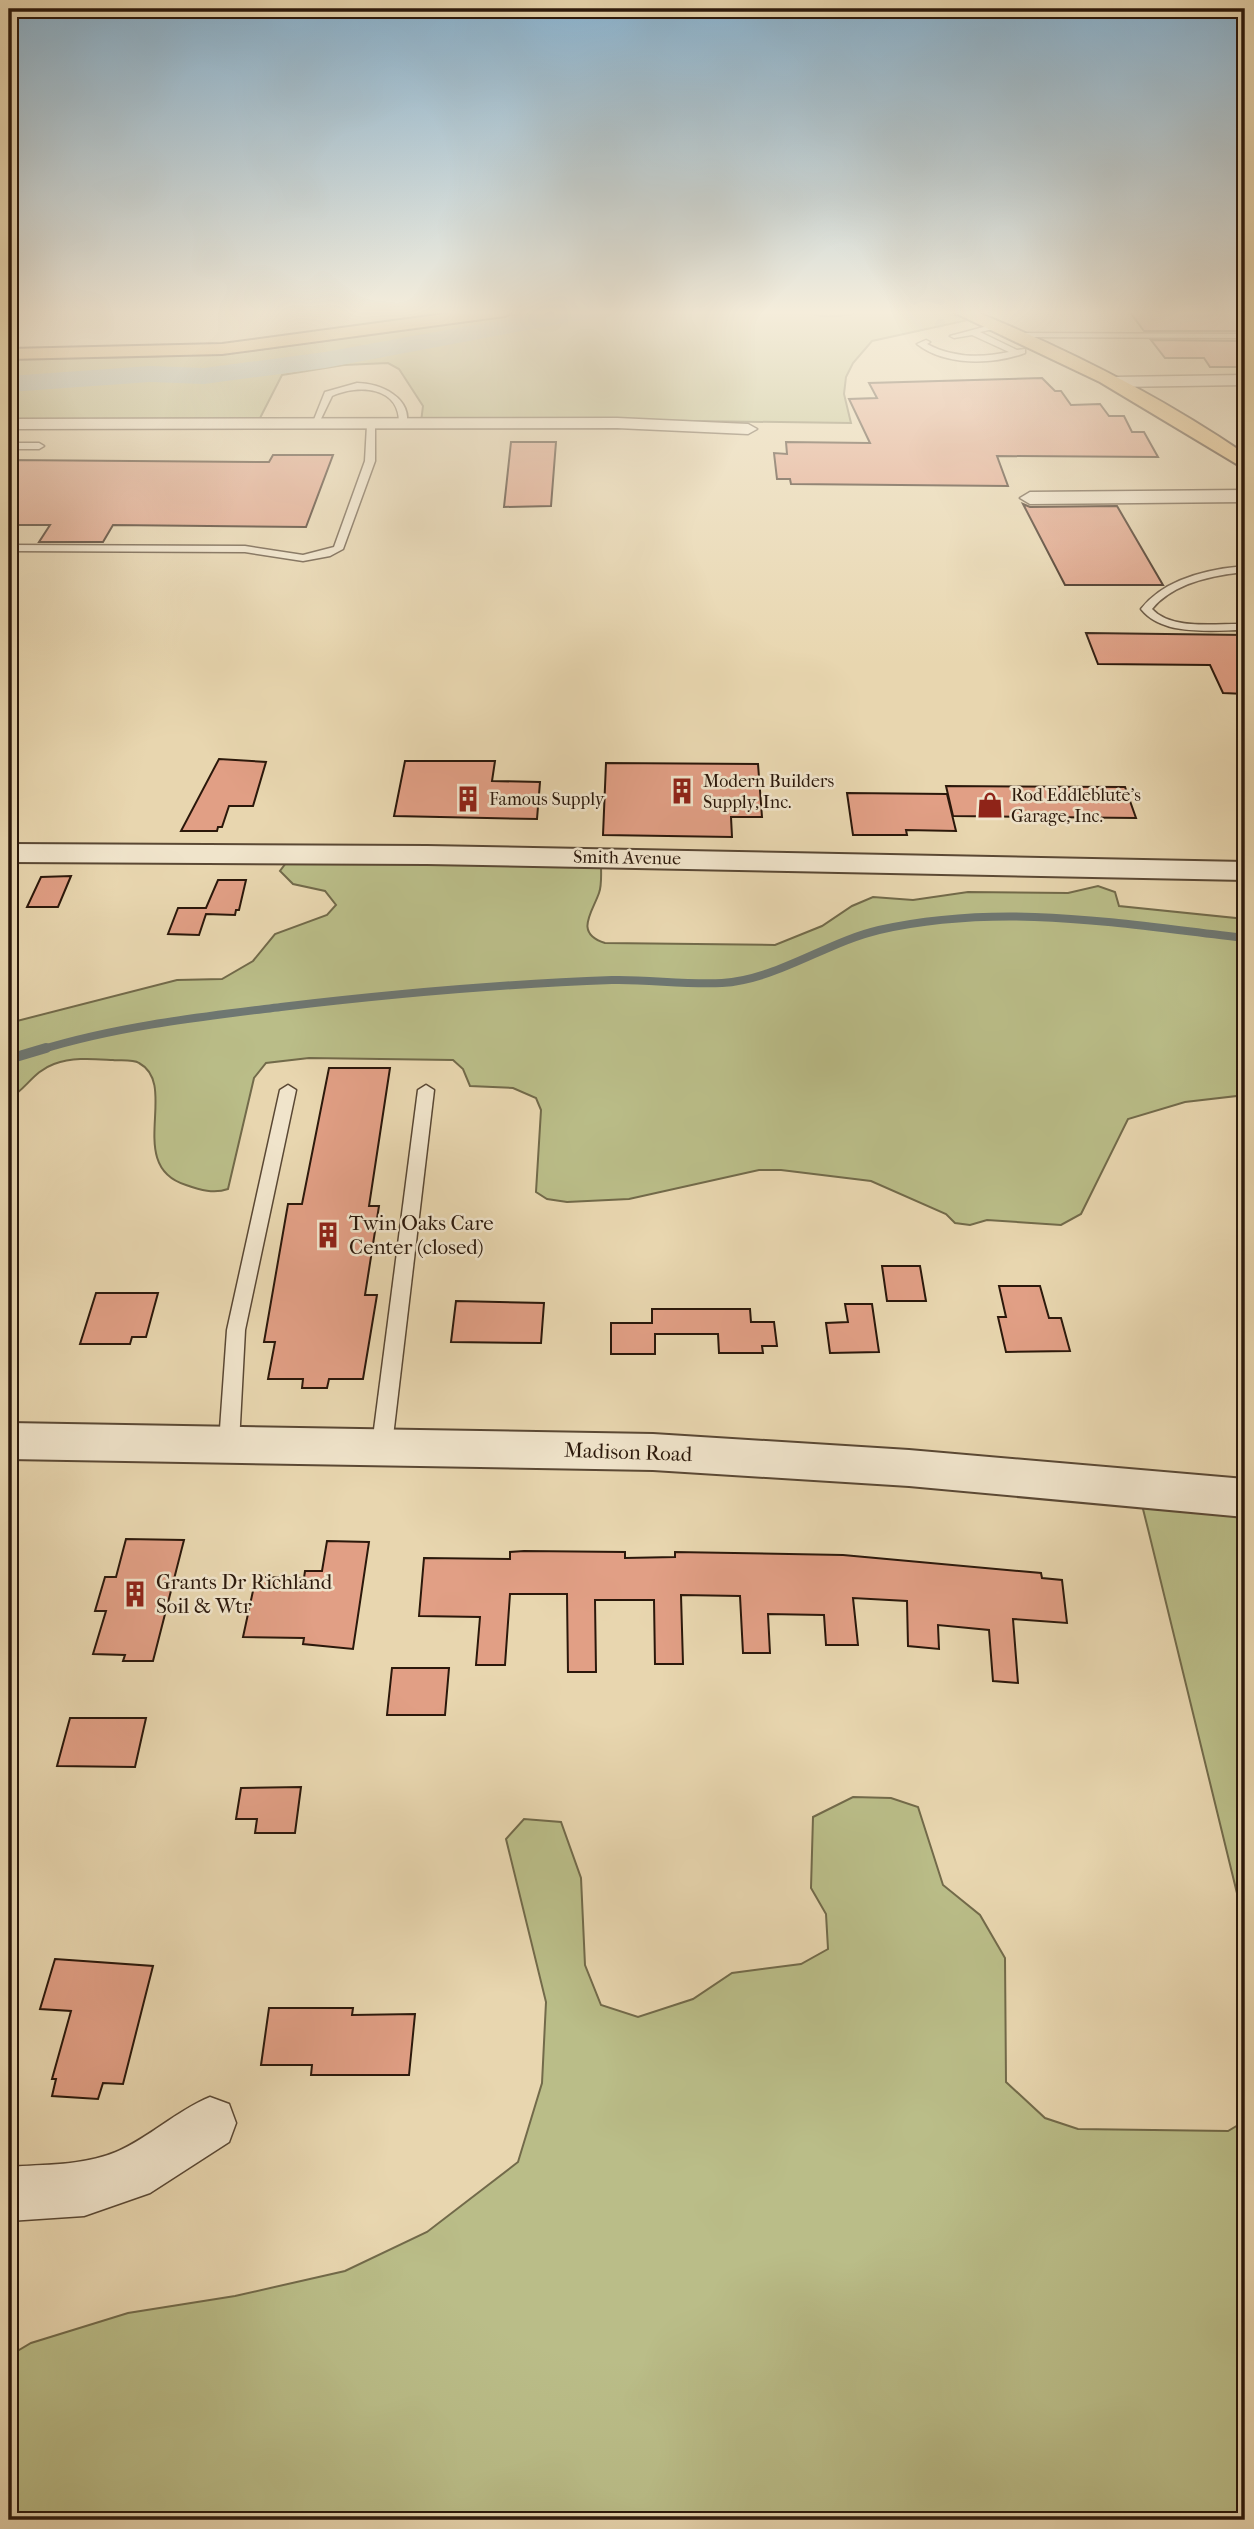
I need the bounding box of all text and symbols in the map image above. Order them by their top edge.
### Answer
place label: Modern Builders Supply, Inc. [703,771,834,813]
building icon: Modern Builders Supply, Inc. [667,776,697,806]
building icon: Famous Supply [453,784,483,814]
place label: Rod Eddleblute's Garage, Inc. [1011,785,1141,827]
place label: Famous Supply [489,789,606,810]
shop icon: Rod Eddleblute's Garage, Inc. [975,790,1005,820]
street label: Smith Avenue [573,847,681,869]
place label: Twin Oaks Care Center (closed) [349,1211,494,1259]
building icon: Twin Oaks Care Center (closed) [313,1220,343,1250]
street label: Madison Road [563,1438,693,1466]
place label: Grants Dr Richland Soil & Wtr [156,1570,333,1618]
building icon: Grants Dr Richland Soil & Wtr [120,1579,150,1609]

